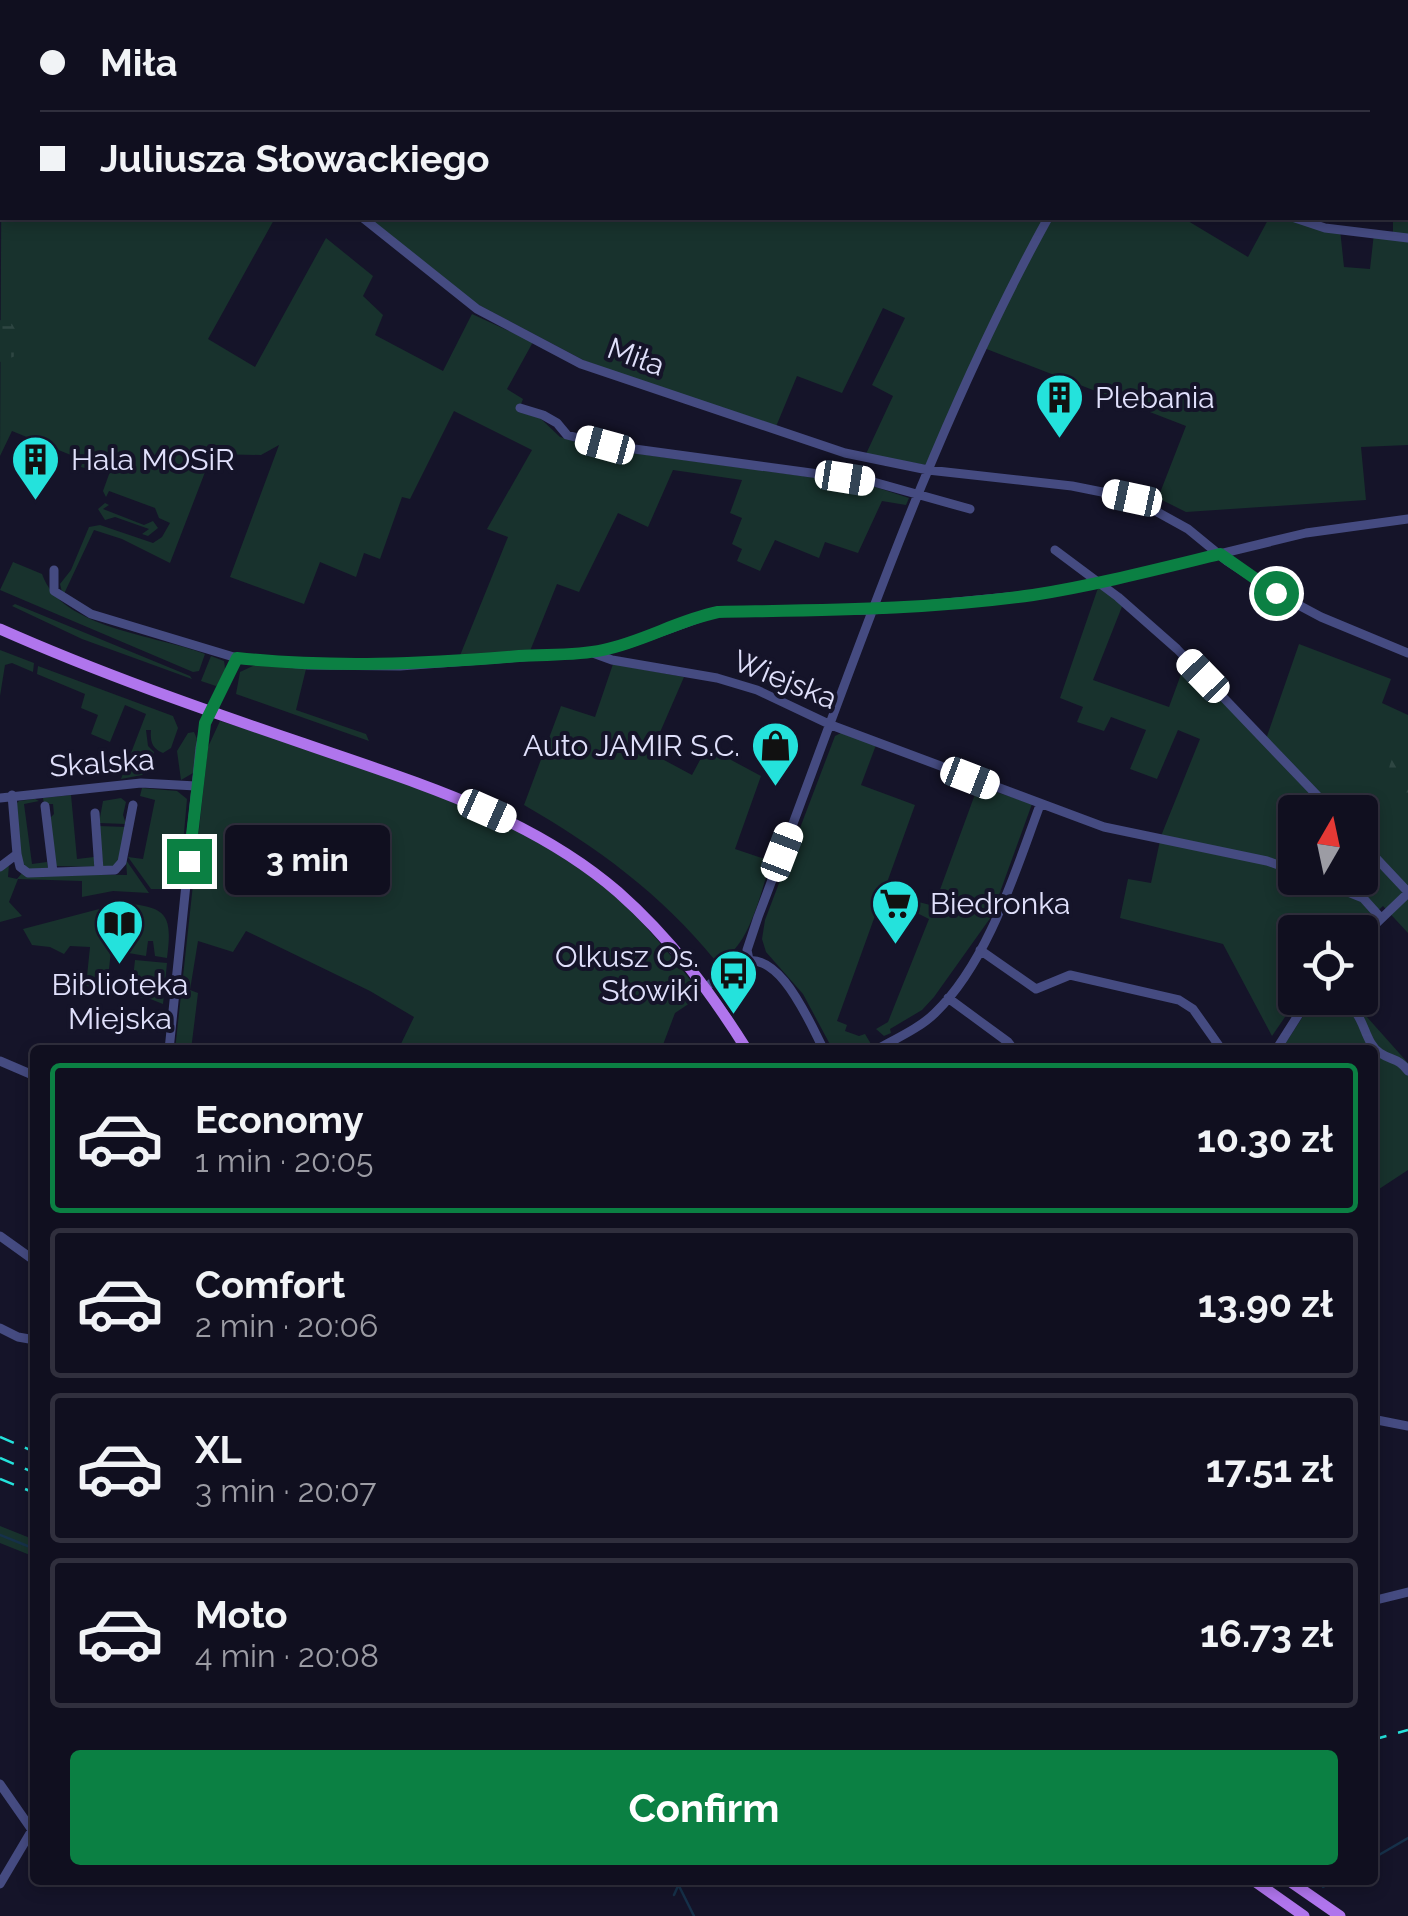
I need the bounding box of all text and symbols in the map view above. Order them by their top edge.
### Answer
text: Miła [100,40,177,85]
text: Juliusza Słowackiego [100,136,490,181]
street label: Miła [603,330,669,383]
building icon: Plebania [1034,372,1086,440]
place label: Plebania [1095,380,1215,415]
car [572,423,638,467]
building icon: Hala MOSiR [10,434,62,502]
place label: Hala MOSiR [71,442,235,477]
car [813,458,877,498]
car [1100,477,1164,519]
route start [1254,571,1299,616]
street label: Wiejska [728,643,842,716]
car [1171,644,1235,708]
shop icon: Auto JAMIR S.C. [749,720,801,788]
place label: Auto JAMIR S.C. [523,728,740,763]
street label: Skalska [48,741,156,784]
car [937,753,1003,803]
car [453,785,521,837]
north arrow [1278,795,1378,895]
map controls [1278,795,1378,1015]
car [757,819,807,885]
callout: 3 min [224,826,389,896]
route end [167,839,212,884]
text: 3 min [266,841,349,878]
supermarket icon: Biedronka [869,878,921,946]
place label: Biedronka [930,886,1070,921]
library icon: Biblioteka Miejska [94,898,146,966]
button: locate [1278,915,1378,1015]
place label: Olkusz Os. Słowiki [555,939,699,1008]
bus stop icon: Olkusz Os. Słowiki [708,948,760,1016]
place label: Biblioteka Miejska [52,967,188,1036]
icon: car [75,1093,165,1183]
text: Economy [195,1097,364,1142]
text: 10.30 zł [1197,1116,1333,1161]
text: 1 min · 20:05 [195,1142,374,1179]
icon: car [75,1258,165,1348]
text: Comfort [195,1262,345,1307]
text: 13.90 zł [1198,1281,1333,1326]
text: 2 min · 20:06 [195,1307,378,1344]
icon: car [75,1423,165,1513]
text: XL [195,1427,242,1472]
text: 17.51 zł [1206,1446,1333,1491]
text: 3 min · 20:07 [195,1472,376,1509]
icon: car [75,1588,165,1678]
text: Moto [195,1592,288,1637]
text: 16.73 zł [1200,1611,1333,1656]
text: 4 min · 20:08 [195,1637,379,1674]
button: Confirm [70,1750,1338,1865]

